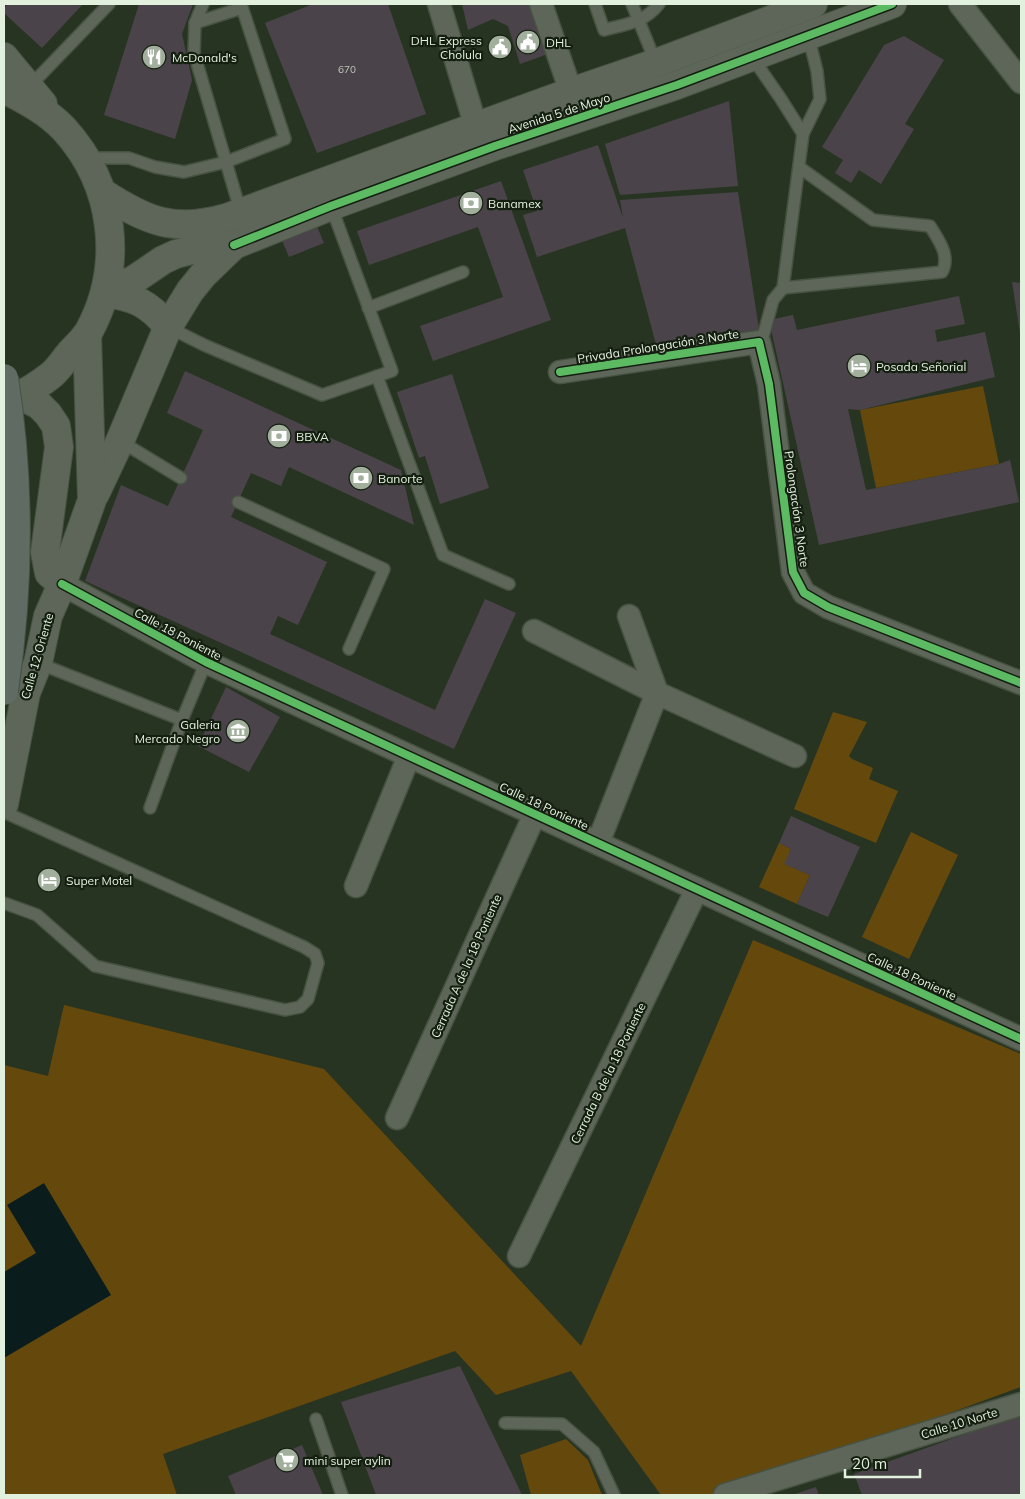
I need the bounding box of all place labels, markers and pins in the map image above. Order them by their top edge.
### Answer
public building icon: DHL [515,29,541,55]
place label: DHL Express Cholula [411,33,482,62]
public building icon: DHL Express Cholula [487,34,513,60]
place label: DHL [546,35,571,50]
restaurant icon: McDonald's [141,44,167,70]
place label: McDonald's [172,50,237,65]
bank icon: Banamex [458,190,484,216]
place label: Banamex [488,196,542,211]
hotel icon: Posada Señorial [846,353,872,379]
place label: Posada Señorial [876,359,966,374]
bank icon: BBVA [266,423,292,449]
place label: BBVA [296,429,329,444]
bank icon: Banorte [348,465,374,491]
place label: Banorte [378,471,423,486]
place label: Galeria Mercado Negro [135,717,220,746]
museum icon: Galeria Mercado Negro [225,718,251,744]
hotel icon: Super Motel [36,867,62,893]
place label: Super Motel [66,873,132,888]
supermarket icon: mini super aylin [274,1447,300,1473]
place label: mini super aylin [304,1453,391,1468]

